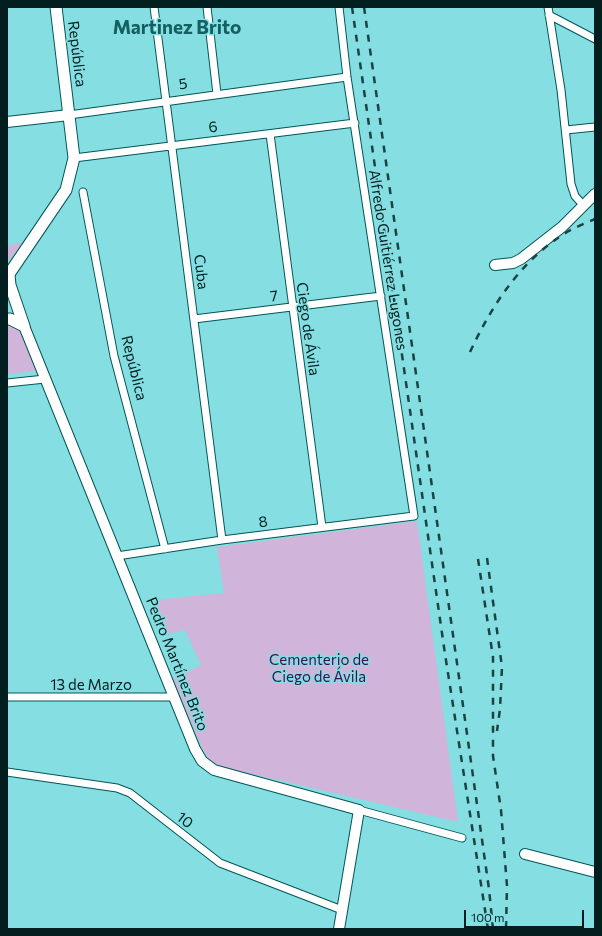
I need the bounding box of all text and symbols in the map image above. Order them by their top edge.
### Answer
district label: Martinez Brito [113,17,241,39]
street label: República [64,20,90,88]
street label: 5 [177,74,189,94]
street label: 6 [208,118,218,136]
street label: Alfredo Guitiérrez Lugones [365,168,411,352]
street label: Cuba [190,253,212,291]
street label: Ciego de Ávila [293,281,323,377]
street label: 7 [269,287,279,305]
street label: República [117,334,151,402]
street label: 8 [257,512,269,532]
street label: Pedro Martínez Brito [142,594,212,734]
park label: Cementerio de Ciego de Ávila [269,651,369,686]
street label: 13 de Marzo [50,676,132,694]
street label: 10 [173,808,197,832]
scale bar [466,902,586,928]
text: 100 m [471,910,505,924]

